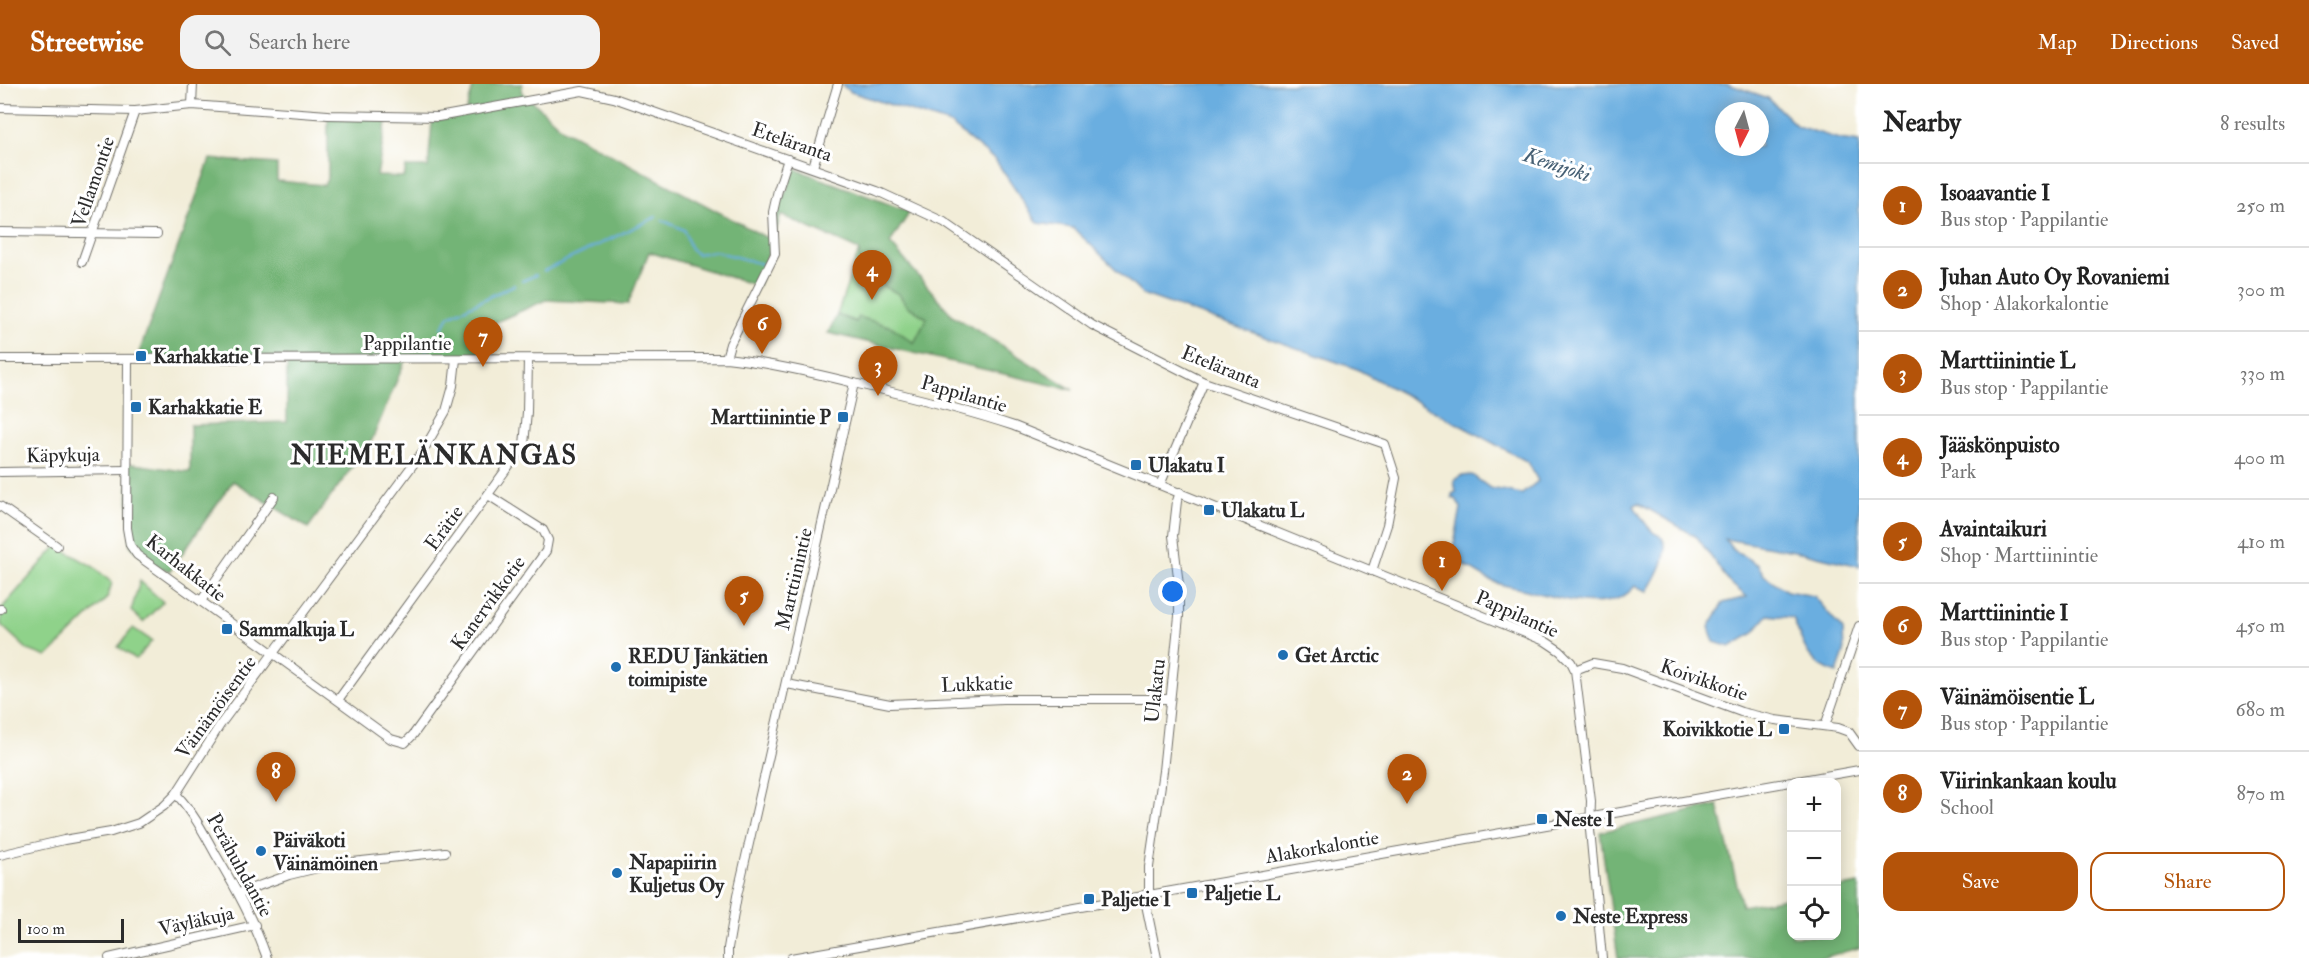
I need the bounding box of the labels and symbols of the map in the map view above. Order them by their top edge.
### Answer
north arrow [1715,102,1769,156]
street label: Eteläranta [749,117,836,168]
street label: Vellamontie [66,133,120,231]
water label: Kemijoki [1519,141,1594,189]
pin: 4 [852,250,892,300]
pin: 6 [742,304,782,354]
pin: 7 [464,318,502,367]
street label: Pappilantie [363,331,451,357]
street label: Eteläranta [1178,340,1265,394]
place label: Karhakkatie I [153,344,261,369]
pin: 3 [858,346,898,396]
marker: Karhakkatie I [134,349,148,363]
street label: Pappilantie [918,370,1010,419]
place label: Karhakkatie E [148,395,263,420]
marker: Karhakkatie E [129,400,143,414]
place label: Marttiinintie P [710,405,831,430]
marker: Marttiinintie P [836,410,850,424]
district label: NIEMELÄNKANGAS [290,439,578,472]
street label: Käpykuja [26,442,101,469]
place label: Ulakatu I [1148,453,1225,478]
marker: Ulakatu I [1129,458,1143,472]
place label: Ulakatu L [1221,498,1305,523]
street label: Erätie [419,500,469,556]
marker: Ulakatu L [1202,503,1216,517]
street label: Marttiinintie [770,525,818,633]
street label: Karhakkatie [141,529,231,607]
pin: 1 [1422,542,1462,591]
street label: Kanervikkotie [445,551,531,655]
pin: 5 [724,576,764,626]
your location [1158,577,1187,606]
street label: Pappilantie [1471,585,1563,644]
place label: Sammalkuja L [239,617,355,642]
marker: Sammalkuja L [220,622,234,636]
place label: Get Arctic [1295,643,1380,668]
place label: REDU Jänkätien toimipiste [628,644,769,693]
marker: Get Arctic [1276,648,1290,662]
street label: Väinämöisentie [170,650,262,764]
street label: Koivikkotie [1657,653,1751,707]
street label: Ulakatu [1139,658,1171,724]
marker: REDU Jänkätien toimipiste [609,660,623,674]
street label: Lukkatie [941,670,1013,698]
place label: Koivikkotie L [1663,717,1773,742]
marker: Koivikkotie L [1777,722,1791,736]
pin: 8 [256,752,296,802]
pin: 2 [1388,754,1426,804]
place label: Neste I [1553,807,1614,832]
street label: Perähuhdantie [201,809,279,921]
marker: Neste I [1535,812,1549,826]
street label: Alakorkalontie [1262,825,1381,869]
place label: Päiväkoti Väinämöinen [272,828,379,876]
marker: Päiväkoti Väinämöinen [254,844,268,858]
place label: Napapiirin Kuljetus Oy [628,850,725,899]
marker: Napapiirin Kuljetus Oy [610,866,624,880]
place label: Paljetie L [1204,881,1281,906]
marker: Paljetie L [1185,886,1199,900]
place label: Paljetie I [1101,887,1171,912]
marker: Paljetie I [1082,892,1096,906]
street label: Väyläkuja [156,900,237,942]
place label: Neste Express [1572,904,1688,930]
marker: Neste Express [1554,909,1568,923]
scale bar [18,916,124,944]

